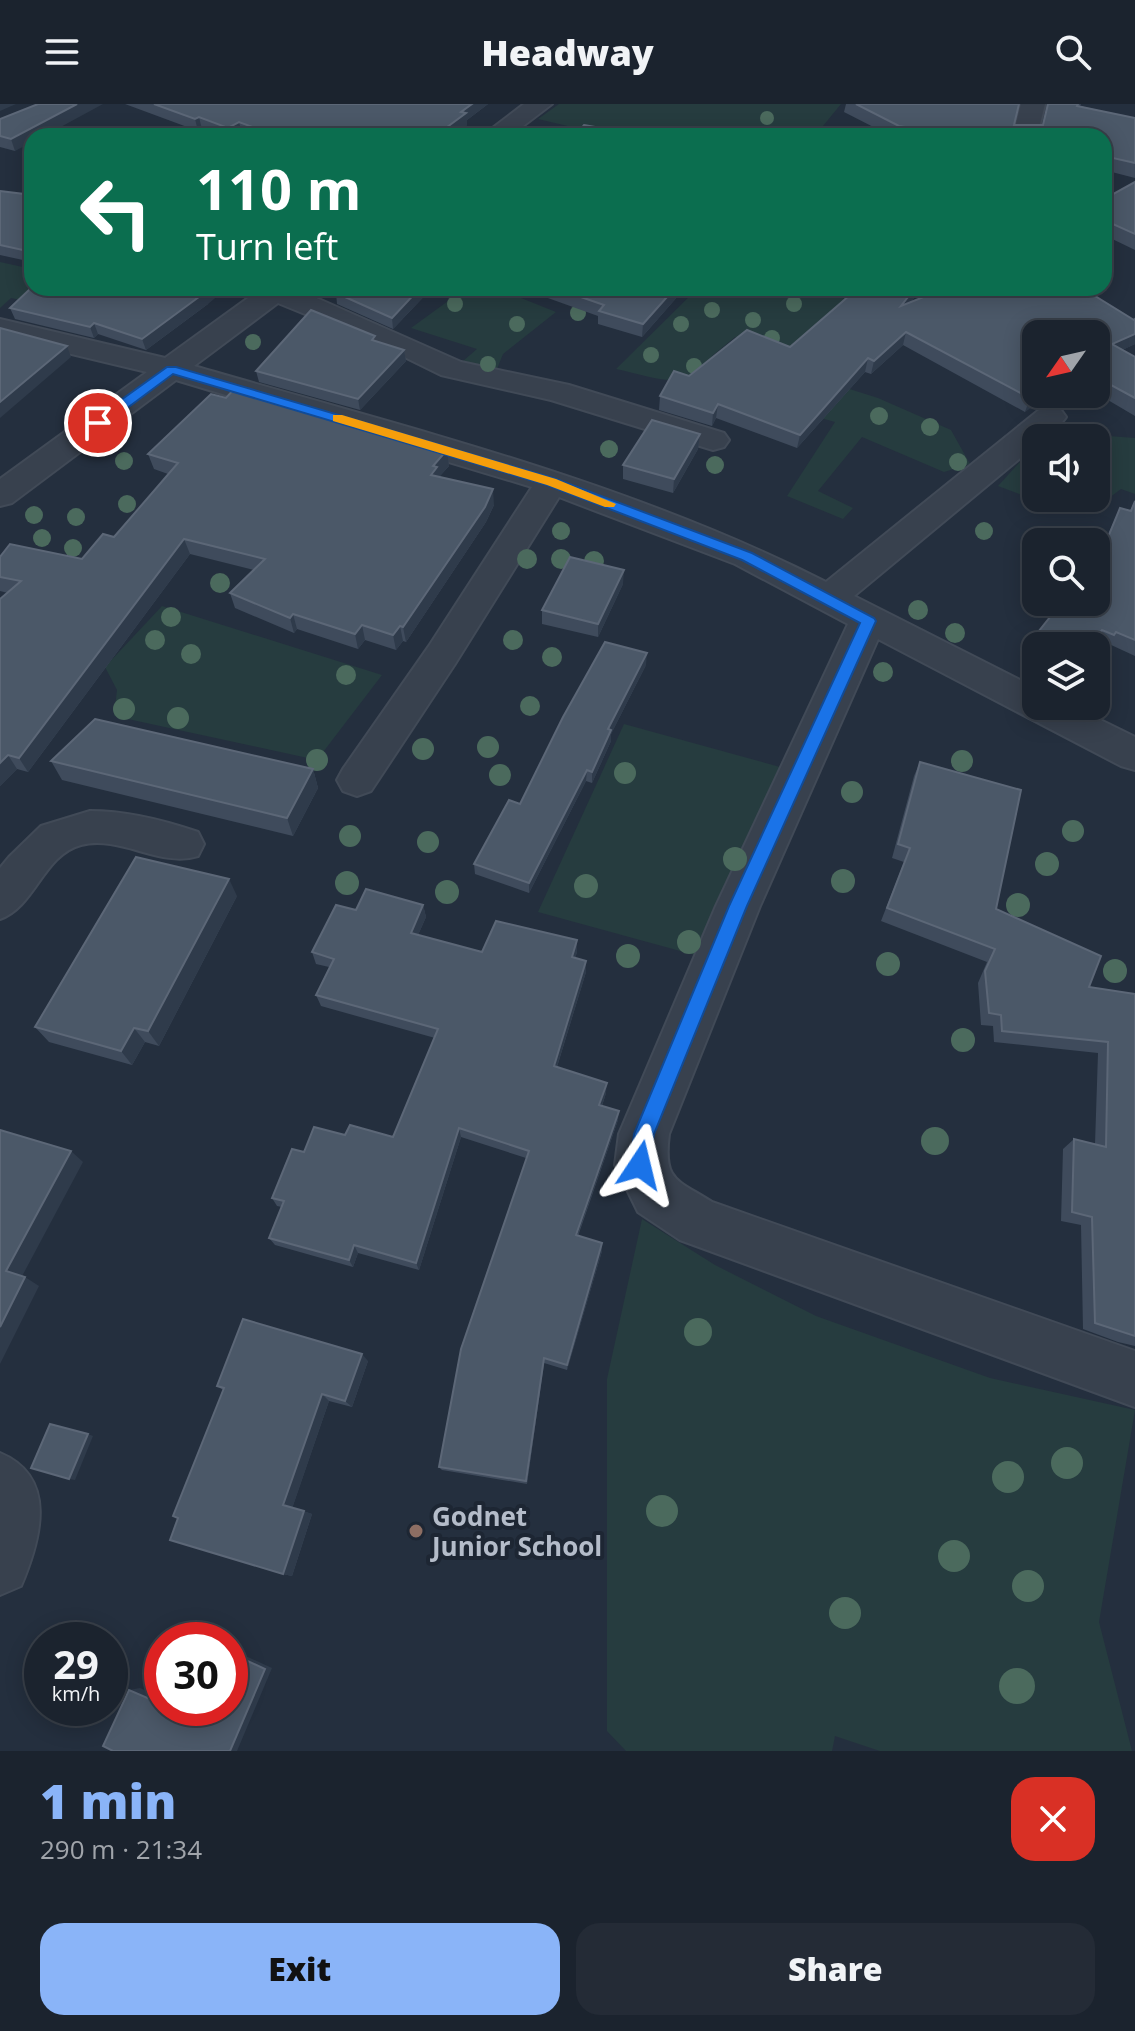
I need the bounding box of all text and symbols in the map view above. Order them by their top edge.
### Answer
text: Headway [481,28,654,77]
icon: menu [40,30,84,74]
icon: search [1051,30,1095,74]
text: 110 m [196,150,362,226]
icon: left [64,160,168,264]
text: Turn left [196,222,338,271]
north arrow [1022,320,1110,408]
map controls [1022,320,1110,720]
pin [64,389,132,457]
icon: arrive [76,401,120,445]
button: sound [1022,424,1110,512]
button: search [1022,528,1110,616]
button: layers [1022,632,1110,720]
position arrow [598,1123,682,1207]
place label: Godnet Junior School [430,1498,602,1564]
marker: Godnet Junior School [407,1522,425,1540]
speed limit sign: 30 [144,1622,248,1726]
text: 29 [53,1636,99,1691]
text: km/h [52,1680,100,1707]
text: 1 min [40,1768,176,1833]
button: close [1011,1777,1095,1861]
text: 290 m · 21:34 [40,1831,202,1867]
button: Exit [40,1923,560,2015]
button: Share [576,1923,1095,2015]

